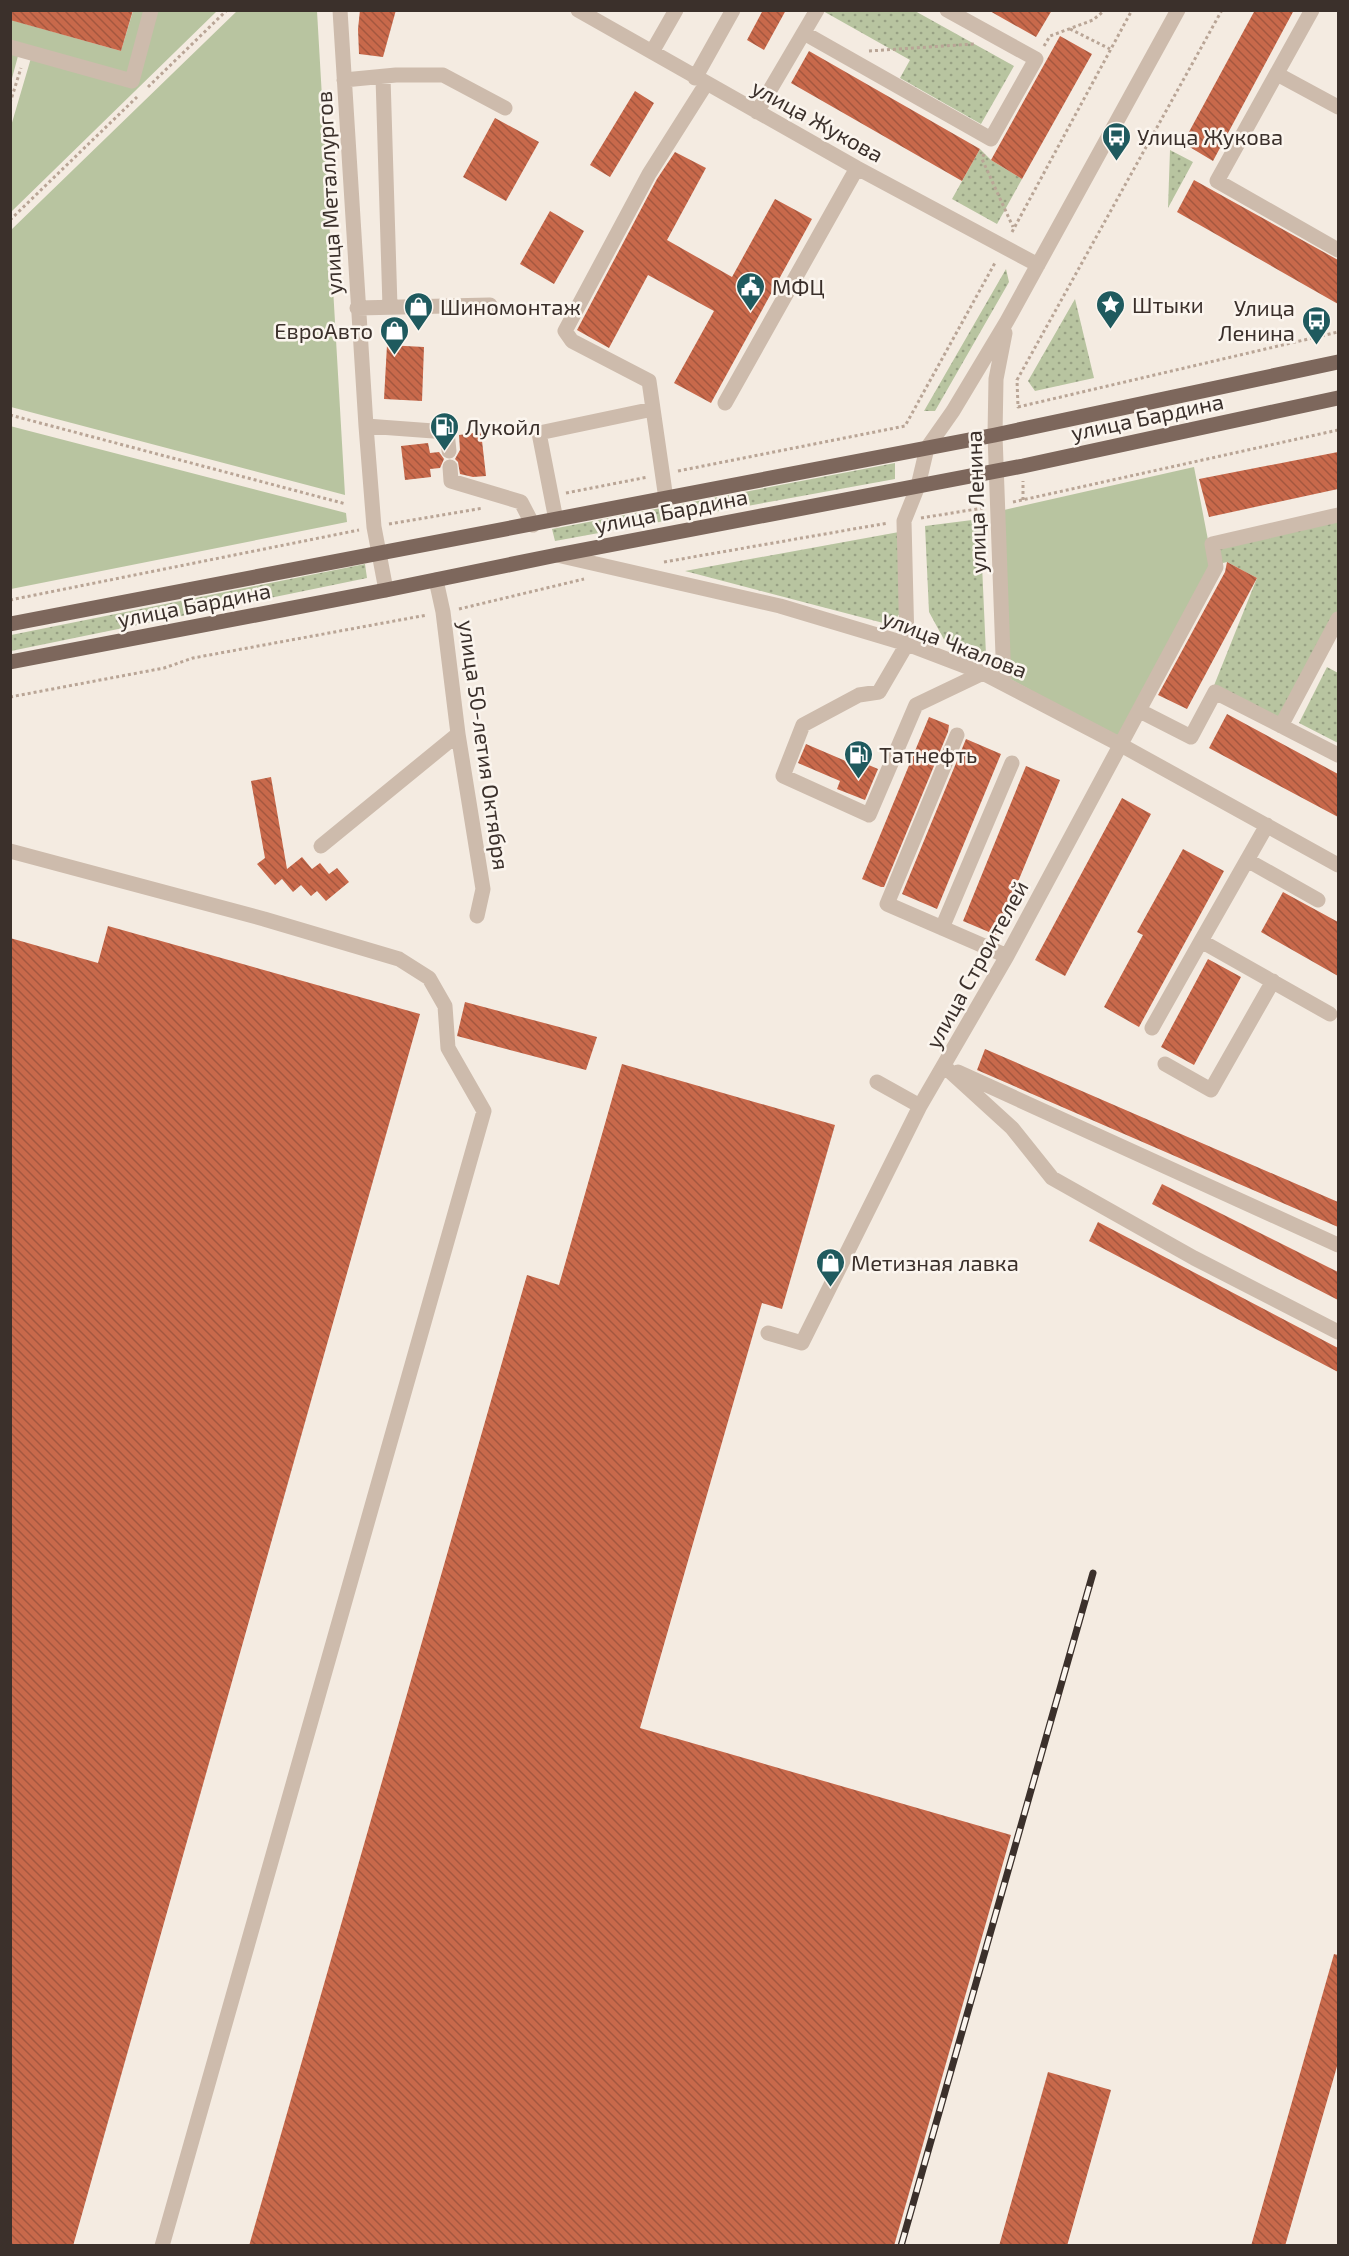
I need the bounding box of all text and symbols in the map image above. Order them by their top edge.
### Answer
street label: улица Жукова [747,73,888,168]
street label: улица Металлургов [310,90,347,296]
bus stop icon: Улица Жукова [1100,120,1132,162]
place label: Улица Жукова [1137,123,1283,150]
public building icon: МФЦ [735,270,767,312]
place label: МФЦ [772,273,825,299]
place icon: Штыки [1095,288,1127,330]
shop icon: Шиномонтаж [403,290,435,332]
place label: Штыки [1132,291,1204,317]
place label: Шиномонтаж [440,293,581,319]
place label: Улица Ленина [1218,294,1295,345]
bus stop icon: Улица Ленина [1300,304,1332,346]
shop icon: ЕвроАвто [378,314,410,356]
place label: ЕвроАвто [274,317,373,343]
street label: улица Бардина [1068,387,1226,446]
fuel station icon: Лукойл [428,410,460,452]
place label: Лукойл [465,413,541,440]
street label: улица Ленина [960,430,991,574]
street label: улица Бардина [592,482,750,539]
street label: улица Бардина [115,576,273,633]
street label: улица Чкалова [878,603,1031,684]
street label: улица 50-летия Октября [454,618,515,872]
fuel station icon: Татнефть [842,738,874,780]
place label: Татнефть [879,741,977,767]
street label: улица Строителей [919,876,1034,1053]
shop icon: Метизная лавка [814,1246,846,1288]
place label: Метизная лавка [851,1249,1019,1275]

